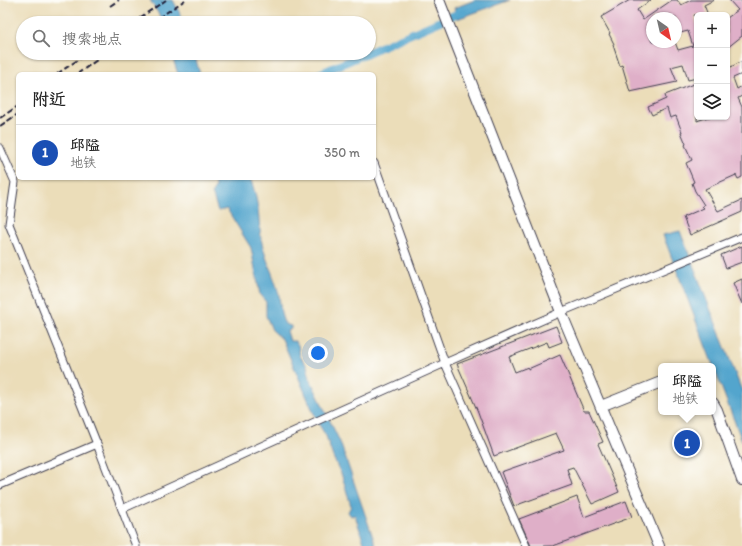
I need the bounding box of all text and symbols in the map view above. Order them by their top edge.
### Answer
north arrow [646,12,682,48]
map controls [694,12,730,120]
button: + [694,12,730,48]
search box [16,16,376,60]
icon: search [30,27,52,49]
text: 搜索地点 [62,30,122,48]
button: − [694,48,730,84]
button: layers [694,84,730,120]
text: 附近 [32,89,66,109]
text: 邱隘 [70,136,100,154]
text: 1 [42,145,48,160]
text: 350 m [324,145,360,160]
text: 地铁 [70,155,96,170]
your location [308,343,328,363]
popup [658,363,716,415]
text: 邱隘 [672,372,702,390]
text: 地铁 [672,391,698,406]
pin: 1 [674,428,700,458]

